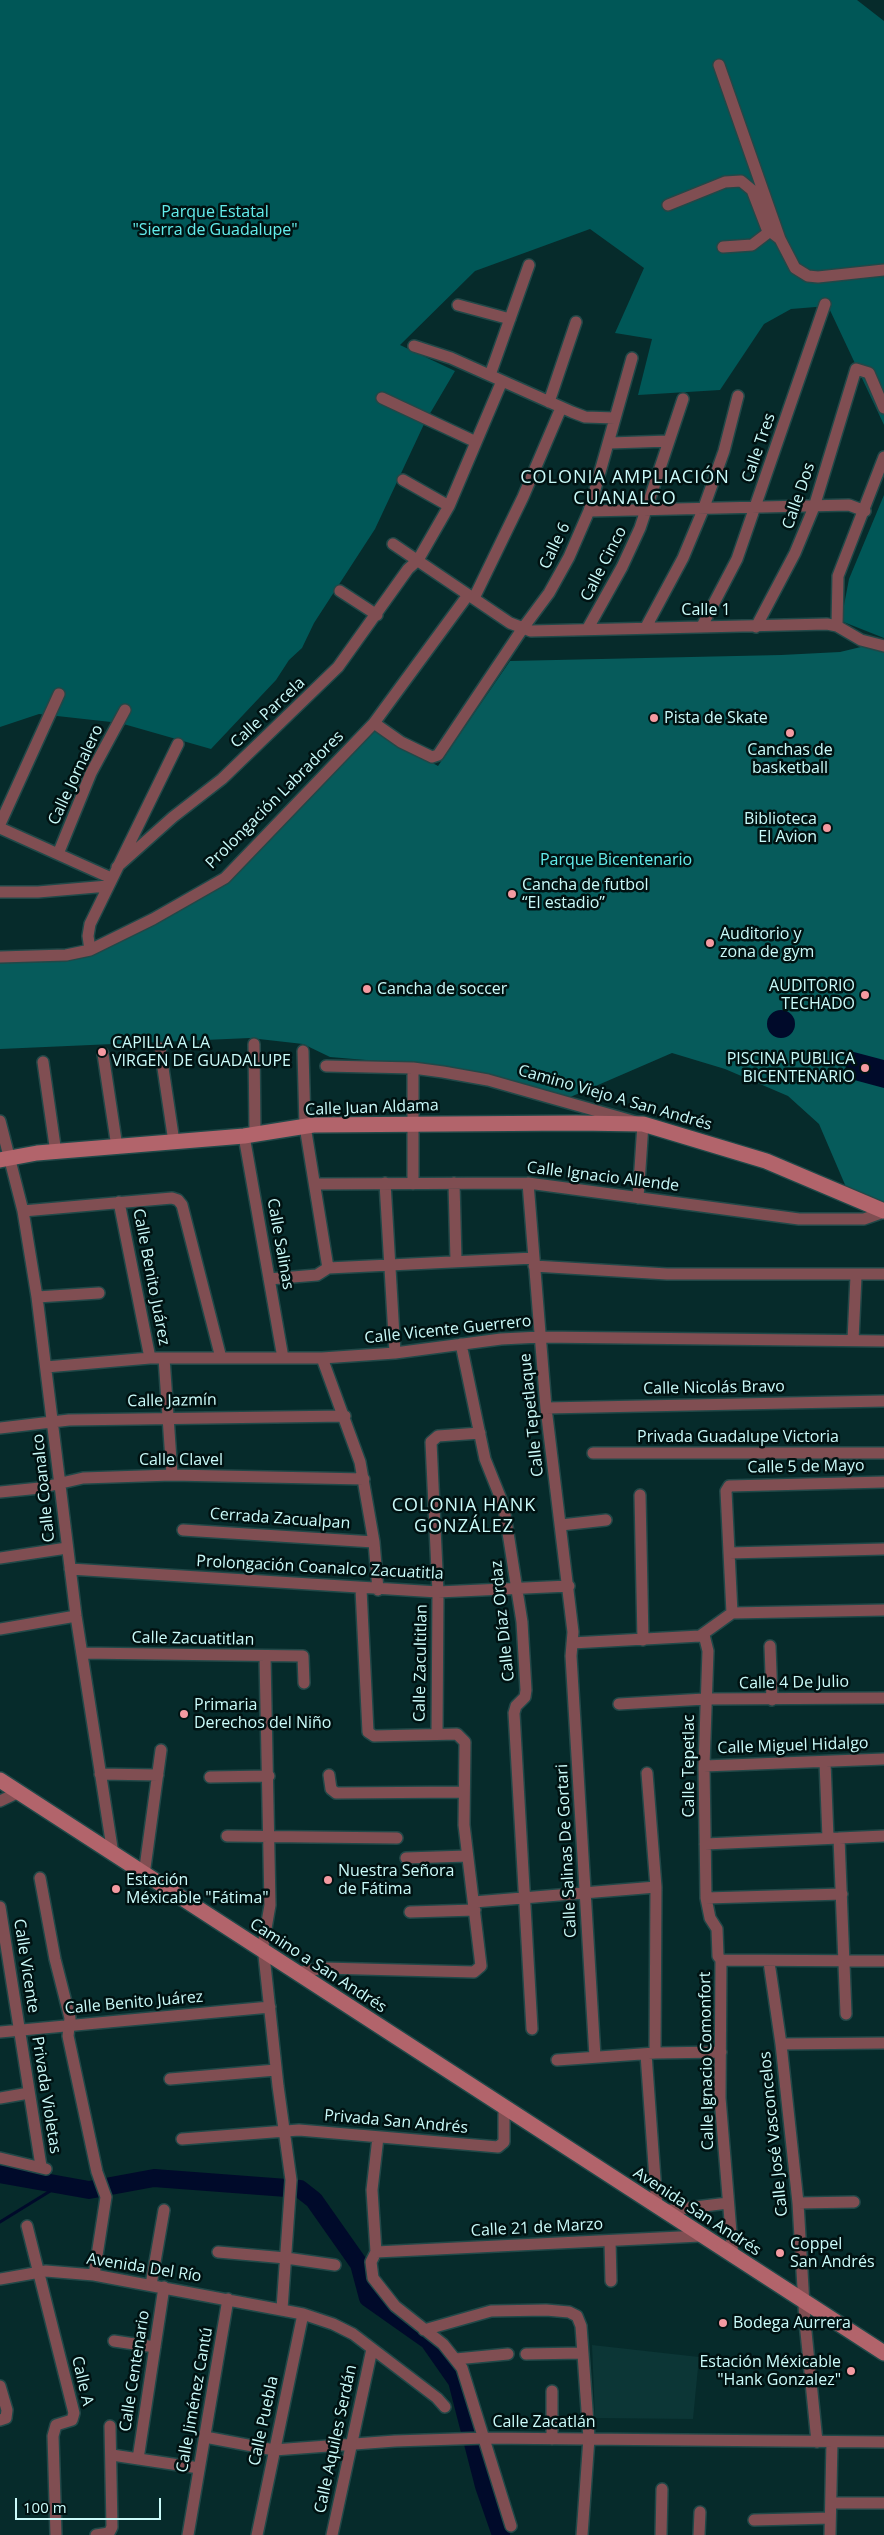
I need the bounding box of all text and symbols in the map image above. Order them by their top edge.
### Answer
park label: Parque Estatal "Sierra de Guadalupe" [132,202,298,240]
street label: Calle Tres [738,411,780,485]
street label: Calle Dos [779,460,819,532]
district label: COLONIA AMPLIACIÓN CUANALCO [518,467,732,509]
street label: Calle 6 [536,520,574,572]
street label: Calle Cinco [577,523,631,605]
street label: Calle 1 [681,600,731,620]
street label: Calle Parcela [227,674,309,752]
place label: Pista de Skate [664,708,768,728]
marker: Pista de Skate [648,712,660,724]
street label: Calle Jornalero [44,722,108,828]
street label: Prolongación Labradores [202,727,348,873]
marker: Canchas de basketball [784,727,796,739]
place label: Canchas de basketball [747,740,833,778]
place label: Biblioteca El Avion [744,809,817,847]
marker: Biblioteca El Avion [821,822,833,834]
park label: Parque Bicentenario [540,850,692,870]
place label: Cancha de futbol “El estadio” [522,875,649,913]
marker: Cancha de futbol “El estadio” [506,888,518,900]
place label: Auditorio y zona de gym [720,924,814,962]
marker: Auditorio y zona de gym [704,937,716,949]
place label: AUDITORIO TECHADO [769,976,855,1014]
place label: Cancha de soccer [377,979,507,999]
marker: Cancha de soccer [361,983,373,995]
marker: AUDITORIO TECHADO [859,989,871,1001]
place label: CAPILLA A LA VIRGEN DE GUADALUPE [112,1033,291,1071]
marker: CAPILLA A LA VIRGEN DE GUADALUPE [96,1046,108,1058]
place label: PISCINA PUBLICA BICENTENARIO [727,1049,855,1087]
street label: Camino Viejo A San Andrés [516,1061,714,1135]
marker: PISCINA PUBLICA BICENTENARIO [859,1062,871,1074]
street label: Calle Juan Aldama [305,1096,439,1120]
street label: Calle Ignacio Allende [526,1158,680,1196]
street label: Calle Salinas [263,1197,297,1291]
street label: Calle Benito Juárez [128,1207,174,1347]
street label: Calle Vicente Guerrero [364,1312,532,1348]
street label: Calle Tepetlaque [516,1352,548,1478]
street label: Calle Nicolás Bravo [643,1377,785,1399]
street label: Calle Jazmín [127,1391,217,1411]
street label: Privada Guadalupe Victoria [637,1427,839,1447]
street label: Calle Coanalco [29,1433,59,1543]
street label: Calle Clavel [139,1450,223,1470]
street label: Calle 5 de Mayo [747,1456,865,1478]
district label: COLONIA HANK GONZÁLEZ [390,1495,538,1538]
street label: Cerrada Zacualpan [209,1505,351,1533]
street label: Prolongación Coanalco Zacuatitla [196,1552,444,1584]
street label: Calle Díaz Ordaz [487,1560,519,1682]
street label: Calle Zacultitlan [410,1604,432,1722]
street label: Calle Zacuatitlan [131,1628,255,1650]
street label: Calle 4 De Julio [739,1672,849,1694]
place label: Primaria Derechos del Niño [194,1695,331,1733]
marker: Primaria Derechos del Niño [178,1708,190,1720]
street label: Calle Tepetlac [679,1714,699,1818]
street label: Calle Miguel Hidalgo [717,1734,869,1758]
street label: Calle Salinas De Gortari [553,1764,581,1938]
place label: Nuestra Señora de Fátima [338,1861,454,1899]
place label: Estación Méxicable "Fátima" [126,1870,269,1908]
marker: Nuestra Señora de Fátima [322,1874,334,1886]
marker: Estación Méxicable "Fátima" [110,1883,122,1895]
street label: Camino a San Andrés [246,1915,390,2017]
street label: Calle Vicente [9,1918,43,2014]
street label: Calle Ignacio Comonfort [696,1971,718,2151]
street label: Calle Benito Juárez [64,1987,204,2019]
street label: Privada Violetas [27,2035,65,2155]
street label: Calle José Vasconcelos [756,2050,792,2218]
street label: Privada San Andrés [323,2106,469,2138]
street label: Avenida San Andrés [630,2164,764,2260]
street label: Calle 21 de Marzo [470,2215,604,2241]
place label: Coppel San Andrés [790,2234,874,2272]
marker: Coppel San Andrés [774,2247,786,2259]
street label: Avenida Del Río [85,2249,203,2287]
street label: Calle Centenario [116,2309,154,2433]
place label: Bodega Aurrera [733,2313,851,2333]
marker: Bodega Aurrera [717,2317,729,2329]
street label: Calle Jiménez Cantú [173,2326,217,2474]
place label: Estación Méxicable "Hank Gonzalez" [699,2352,841,2390]
street label: Calle A [67,2354,97,2408]
street label: Calle Aquiles Serdán [311,2363,361,2515]
marker: Estación Méxicable "Hank Gonzalez" [845,2365,857,2377]
street label: Calle Puebla [245,2374,283,2468]
street label: Calle Zacatlán [492,2412,596,2432]
scale bar [18,2488,164,2520]
text: 100 m [23,2497,67,2517]

